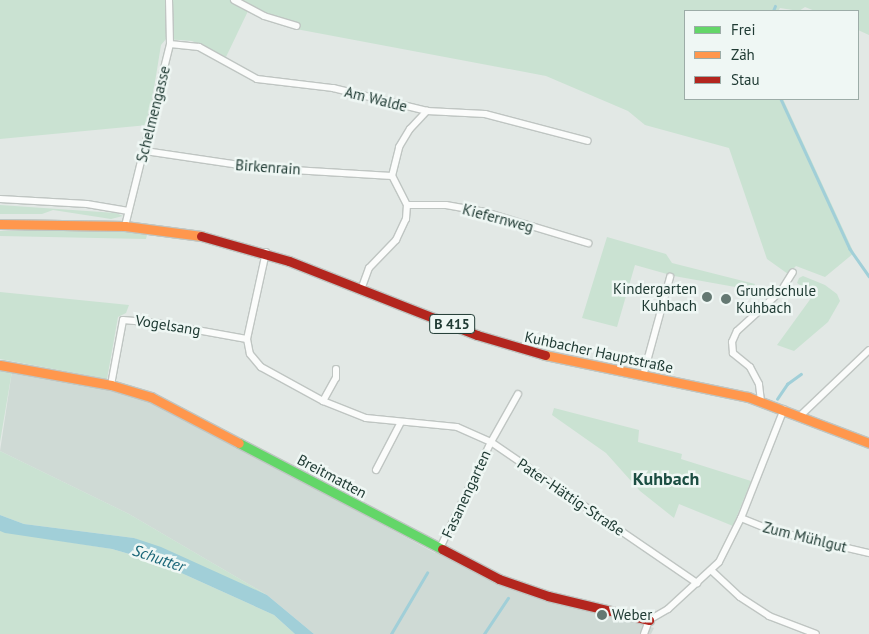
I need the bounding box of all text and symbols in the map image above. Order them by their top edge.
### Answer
legend [684,10,859,100]
text: Frei [731,20,756,39]
text: Zäh [731,45,755,64]
street label: Schelmengasse [132,64,174,164]
text: Stau [731,70,760,89]
street label: Am Walde [343,82,409,116]
street label: Birkenrain [235,156,301,178]
street label: Kiefernweg [461,200,535,236]
place label: Kindergarten Kuhbach [613,279,697,314]
place label: Grundschule Kuhbach [736,281,816,316]
marker: Kindergarten Kuhbach [701,291,713,303]
marker: Grundschule Kuhbach [720,293,732,305]
street label: Vogelsang [134,311,202,339]
road number: B 415 [428,312,476,336]
street label: Kuhbacher Hauptstraße [523,327,675,377]
street label: Fasanengarten [438,447,494,541]
street label: Breitmatten [294,450,370,502]
street label: Pater-Hättig-Straße [514,454,628,540]
district label: Kuhbach [633,468,699,490]
street label: Zum Mühlgut [761,518,849,556]
water label: Schutter [130,540,188,576]
place label: Weber [612,606,652,624]
marker: Weber [596,609,608,621]

